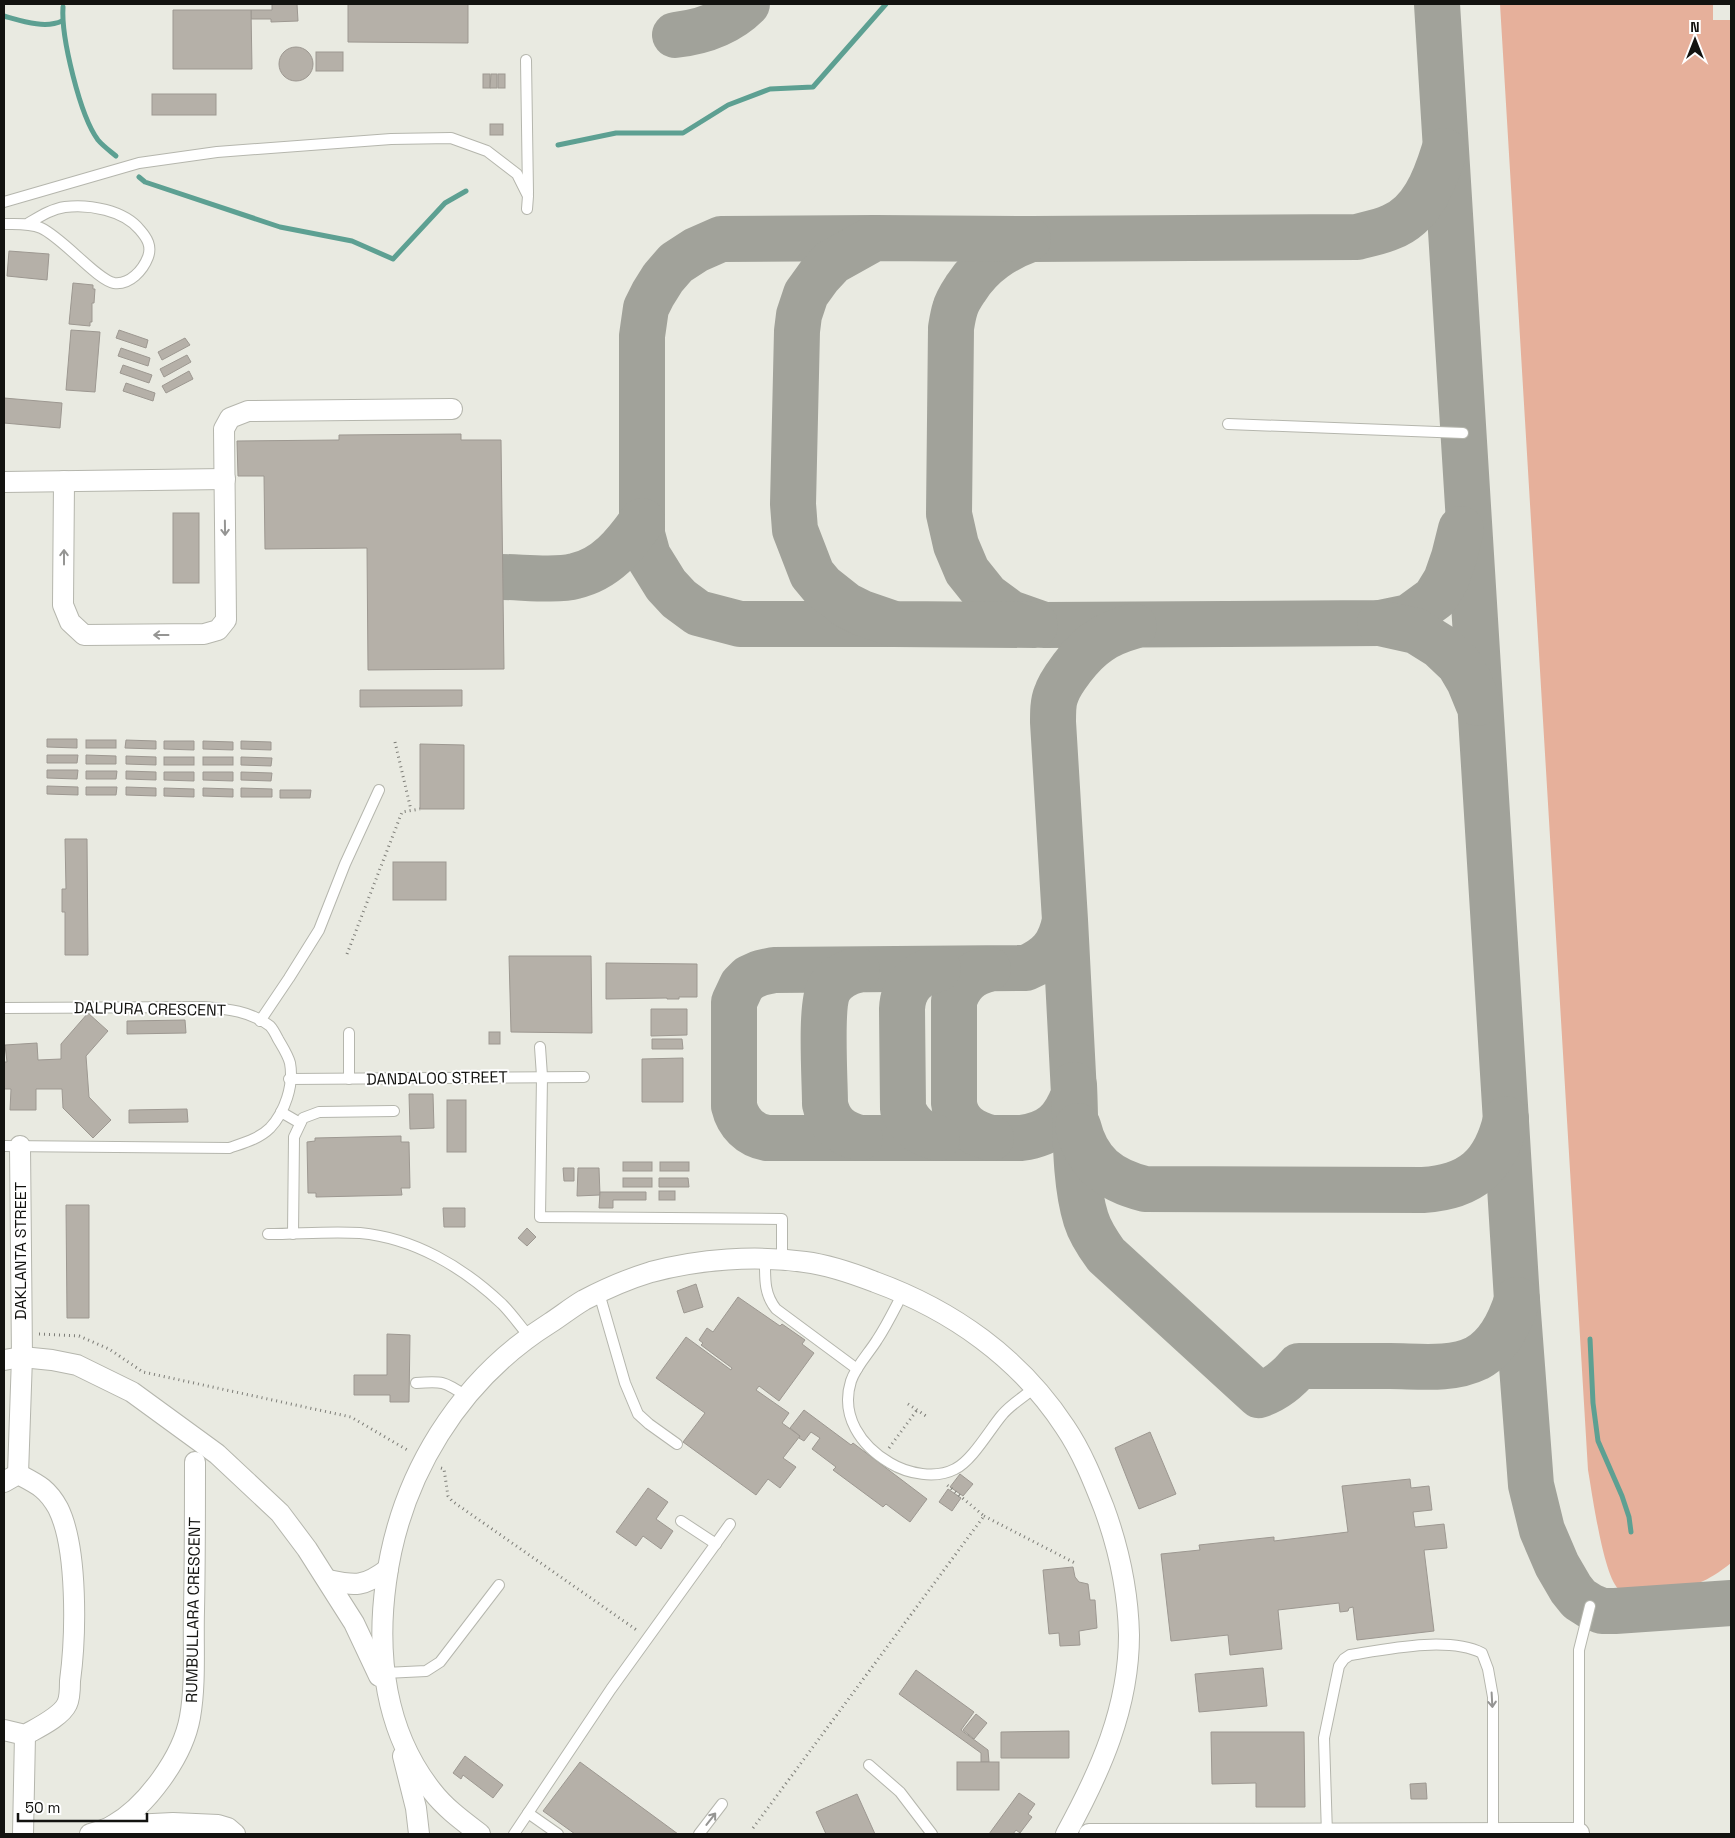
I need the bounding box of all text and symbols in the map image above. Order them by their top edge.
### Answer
north arrow [1670,15,1720,65]
text: N [1690,18,1700,36]
one-way arrow [220,520,230,536]
one-way arrow [59,549,69,566]
one-way arrow [153,630,170,640]
street label: DALPURA CRESCENT [74,997,226,1021]
street label: DANDALOO STREET [366,1066,508,1090]
street label: DAKLANTA STREET [10,1182,31,1320]
street label: RUMBULLARA CRESCENT [181,1517,205,1703]
one-way arrow [1487,1692,1497,1708]
scale bar [18,1790,146,1822]
text: 50 m [25,1798,60,1817]
one-way arrow [705,1813,716,1826]

